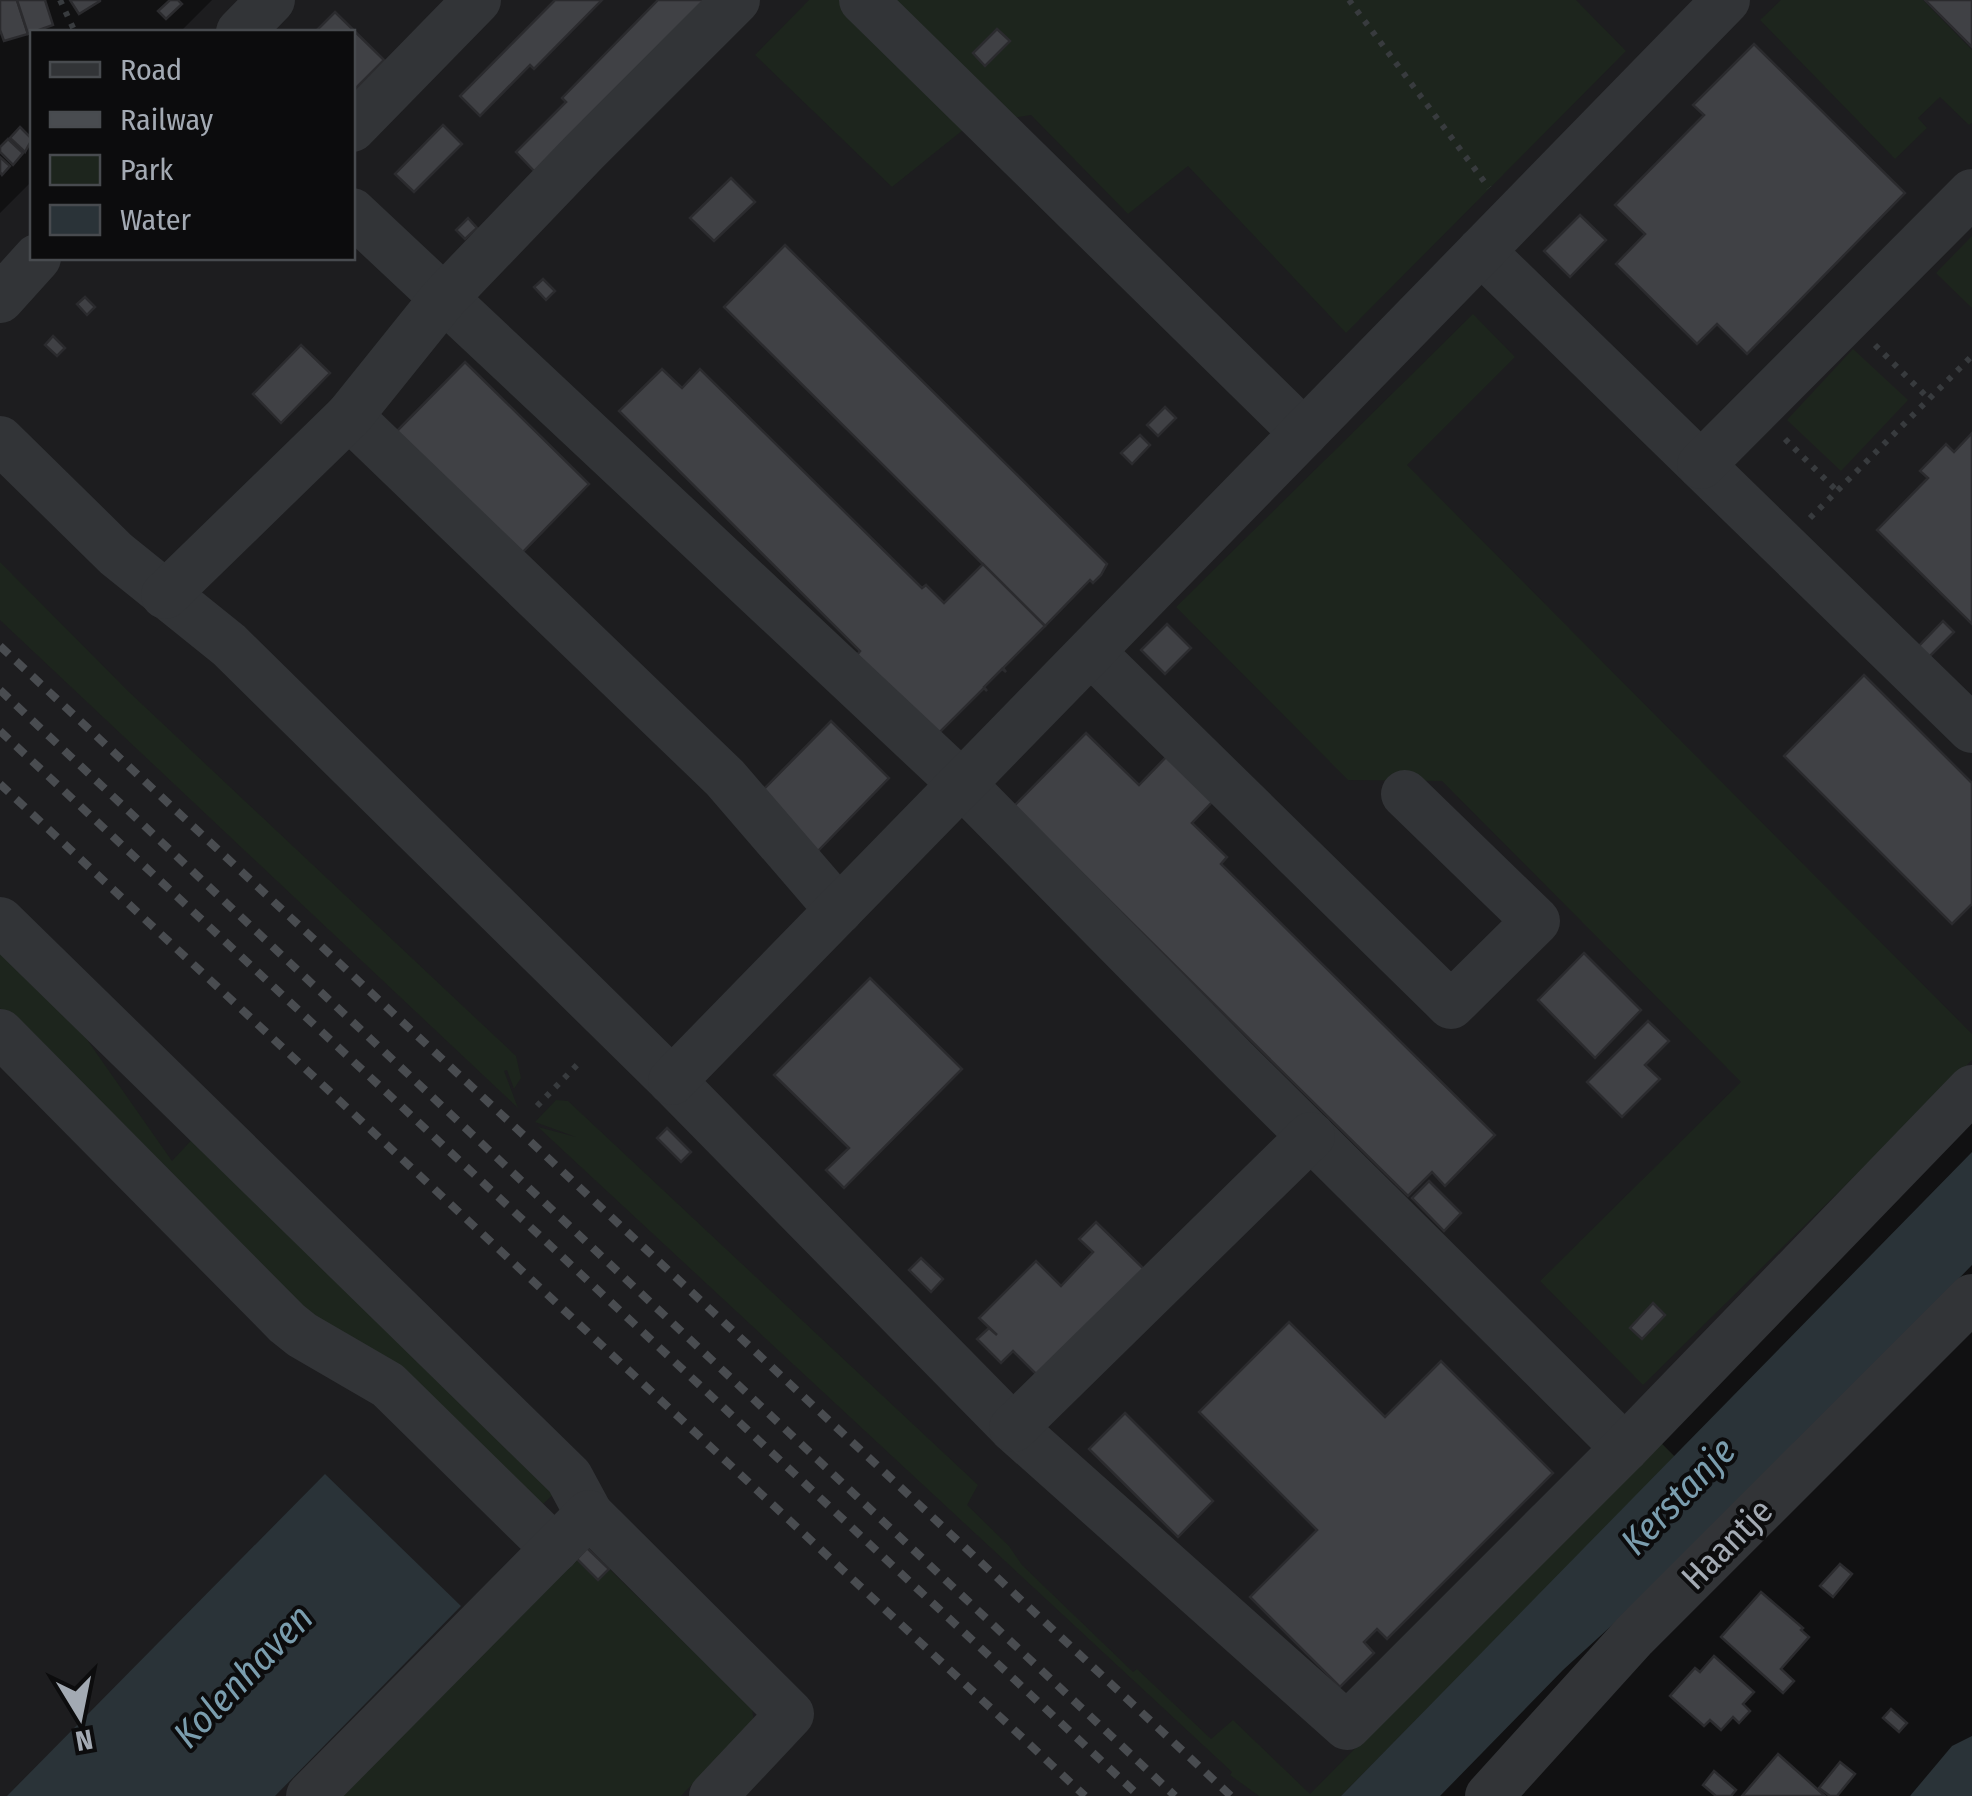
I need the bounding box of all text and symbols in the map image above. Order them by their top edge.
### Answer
legend [30,30,355,260]
text: Road [120,52,182,88]
text: Railway [120,102,214,138]
text: Park [120,152,173,188]
text: Water [120,202,191,238]
water label: Kerstanje [1611,1428,1745,1564]
street label: Haantje [1673,1490,1781,1598]
water label: Kolenhaven [164,1595,322,1757]
north arrow [30,1666,130,1766]
text: N [73,1722,95,1758]

